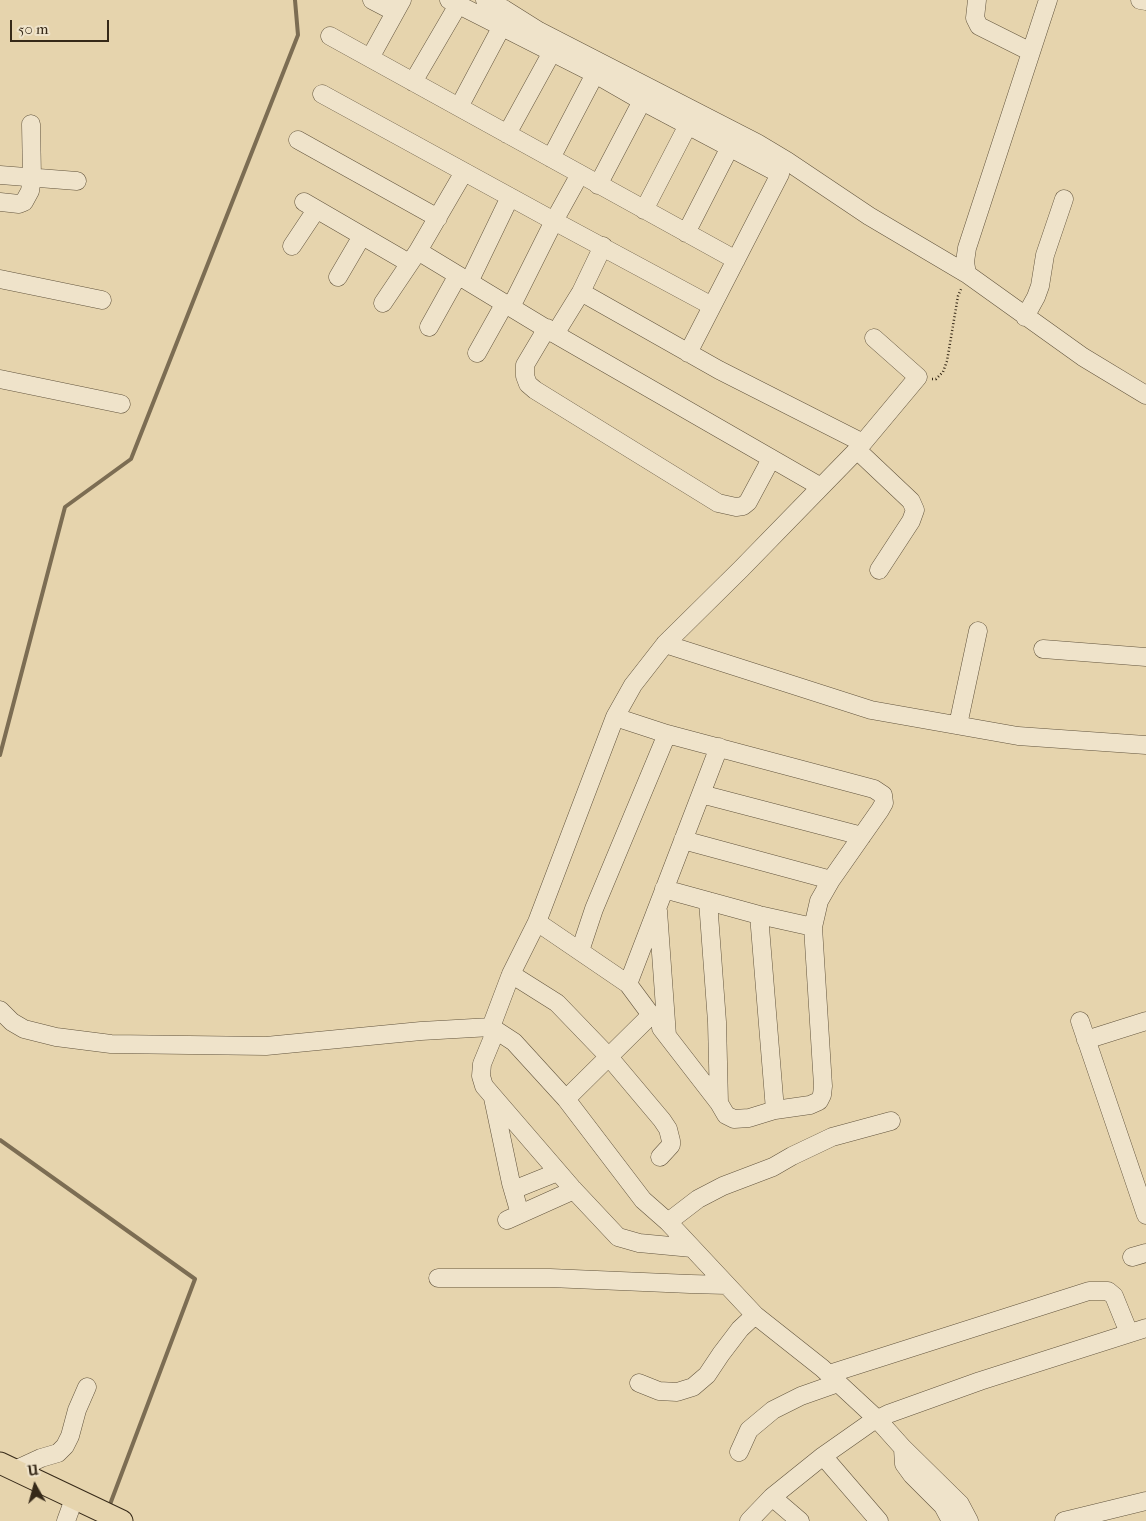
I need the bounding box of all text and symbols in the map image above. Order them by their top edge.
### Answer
scale bar [12,10,111,42]
text: 50 m [18,20,48,38]
north arrow [10,1461,60,1511]
text: U [27,1462,40,1480]

